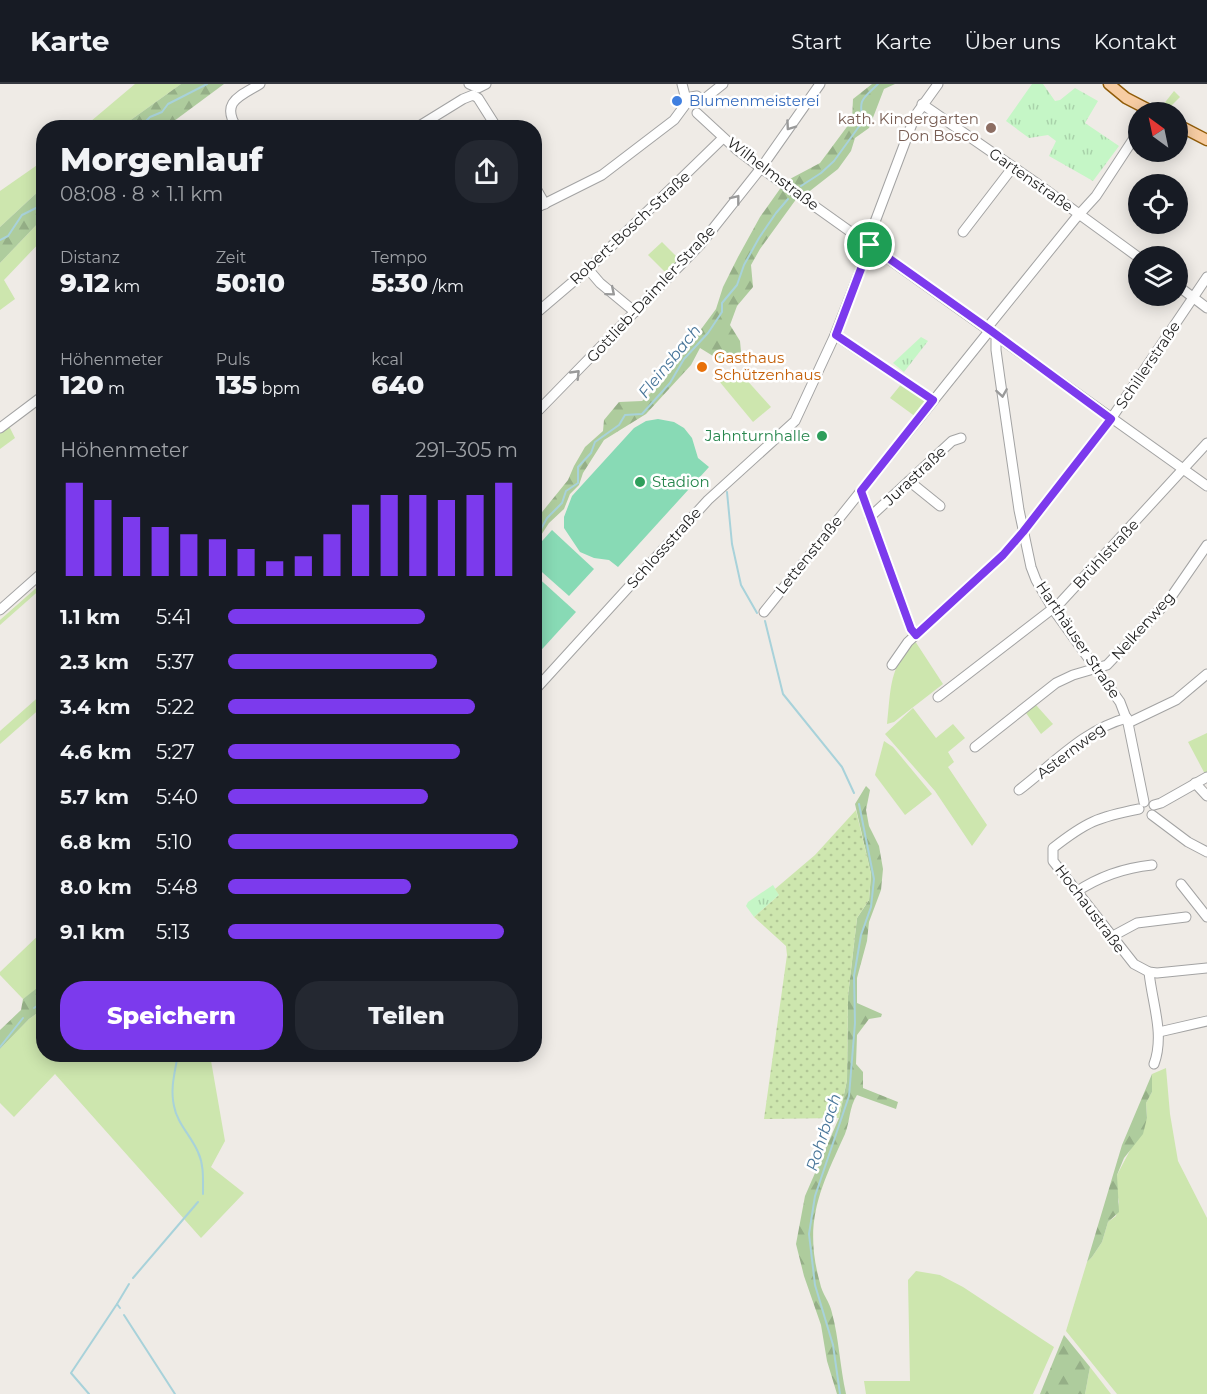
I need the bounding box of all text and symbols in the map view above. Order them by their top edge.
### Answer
text: Karte [30,24,110,58]
text: Start [791,29,842,54]
text: Karte [875,29,932,54]
text: Über uns [965,29,1061,54]
text: Kontakt [1094,29,1177,54]
place label: Blumenmeisterei [689,91,820,110]
marker: Blumenmeisterei [670,94,684,108]
north arrow [1128,102,1188,162]
map controls [1128,102,1188,306]
place label: kath. Kindergarten Don Bosco [838,109,979,145]
one-way arrow [786,119,797,130]
marker: kath. Kindergarten Don Bosco [984,121,998,135]
street label: Wilhelmstraße [724,133,823,214]
text: Morgenlauf [60,139,263,179]
button: share [455,140,518,203]
street label: Gartenstraße [986,144,1077,216]
street label: Robert-Bosch-Straße [565,167,694,288]
button: locate [1128,174,1188,234]
text: 08:08 · 8 × 1.1 km [60,182,223,206]
one-way arrow [728,195,739,206]
pin [844,219,895,270]
street label: Gottlieb-Daimler-Straße [582,221,719,366]
icon: arrive [853,228,886,261]
button: layers [1128,246,1188,306]
text: Distanz [60,248,120,267]
text: Zeit [216,248,246,267]
text: Tempo [371,248,427,267]
text: 9.12 [60,267,110,299]
text: 50:10 [216,267,285,299]
text: 5:30 [371,267,428,299]
text: km [110,277,140,296]
text: /km [428,277,464,296]
one-way arrow [604,285,615,296]
street label: Schillerstraße [1111,317,1184,412]
water label: Fleinsbach [634,321,705,402]
place label: Gasthaus Schützenhaus [714,348,821,384]
text: Höhenmeter [60,350,163,369]
text: Puls [216,350,250,369]
text: kcal [371,350,403,369]
marker: Gasthaus Schützenhaus [695,360,709,374]
text: 120 [60,369,104,401]
text: 135 [216,369,257,401]
text: 640 [371,369,424,401]
one-way arrow [568,370,579,381]
text: m [104,379,125,398]
text: bpm [257,379,300,398]
one-way arrow [995,389,1007,398]
place label: Jahnturnhalle [704,426,810,445]
marker: Jahnturnhalle [815,429,829,443]
text: Höhenmeter [60,438,189,462]
text: 291–305 m [415,438,518,462]
street label: Jurastraße [879,442,950,510]
place label: Stadion [652,472,710,491]
marker: Stadion [633,475,647,489]
street label: Schlossstraße [622,503,705,592]
street label: Lettenstraße [771,512,846,598]
street label: Brühlstraße [1069,515,1143,592]
street label: Harthäuser Straße [1032,577,1125,702]
street label: Nelkenweg [1107,588,1178,664]
text: 1.1 km [60,605,120,629]
text: 5:41 [156,605,192,629]
text: 2.3 km [60,650,129,674]
text: 5:37 [156,650,194,674]
text: 3.4 km [60,695,131,719]
text: 5:22 [156,695,194,719]
street label: Asternweg [1033,719,1109,783]
text: 4.6 km [60,740,132,764]
text: 5:27 [156,740,195,764]
text: 5.7 km [60,785,129,809]
text: 5:40 [156,785,198,809]
text: 6.8 km [60,830,131,854]
text: 5:10 [156,830,192,854]
street label: Hochaustraße [1051,861,1130,957]
text: 8.0 km [60,875,132,899]
text: 5:48 [156,875,198,899]
text: 9.1 km [60,920,125,944]
text: 5:13 [156,920,190,944]
button: Speichern [60,981,283,1050]
button: Teilen [295,981,518,1050]
water label: Rohrbach [802,1091,845,1173]

